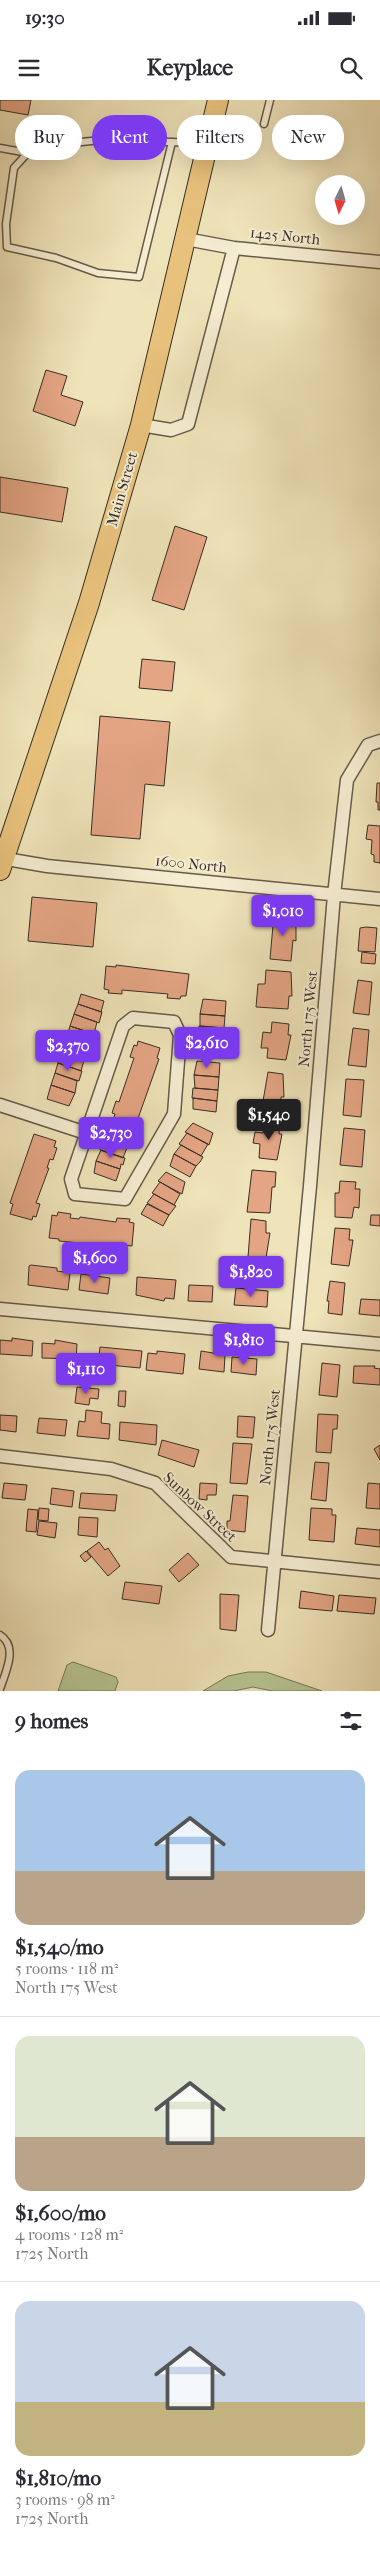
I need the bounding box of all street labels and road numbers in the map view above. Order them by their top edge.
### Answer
street label: 1425 North [249,223,322,249]
street label: Main Street [103,449,141,528]
street label: 1600 North [154,851,228,877]
street label: North 175 West [295,970,321,1068]
street label: North 175 West [256,1387,284,1486]
street label: Sunbow Street [160,1468,241,1546]

